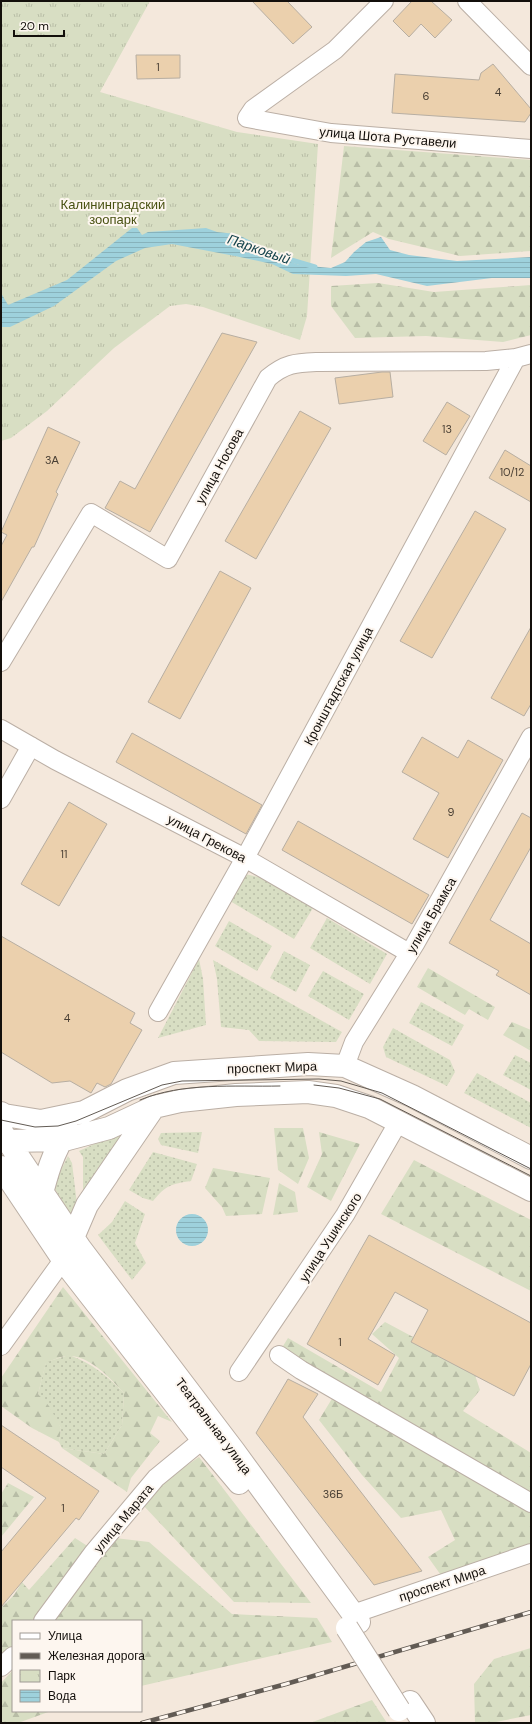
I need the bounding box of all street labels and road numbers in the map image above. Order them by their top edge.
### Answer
street label: улица Шота Руставели [319,123,457,152]
street label: улица Носова [192,425,248,507]
street label: Кронштадтская улица [300,623,377,749]
street label: улица Грекова [164,811,250,867]
street label: улица Брамса [403,874,460,956]
street label: проспект Мира [227,1057,318,1078]
street label: улица Ушинского [295,1189,366,1285]
street label: Театральная улица [172,1375,256,1479]
street label: улица Марата [90,1480,158,1556]
street label: проспект Мира [397,1561,488,1605]

